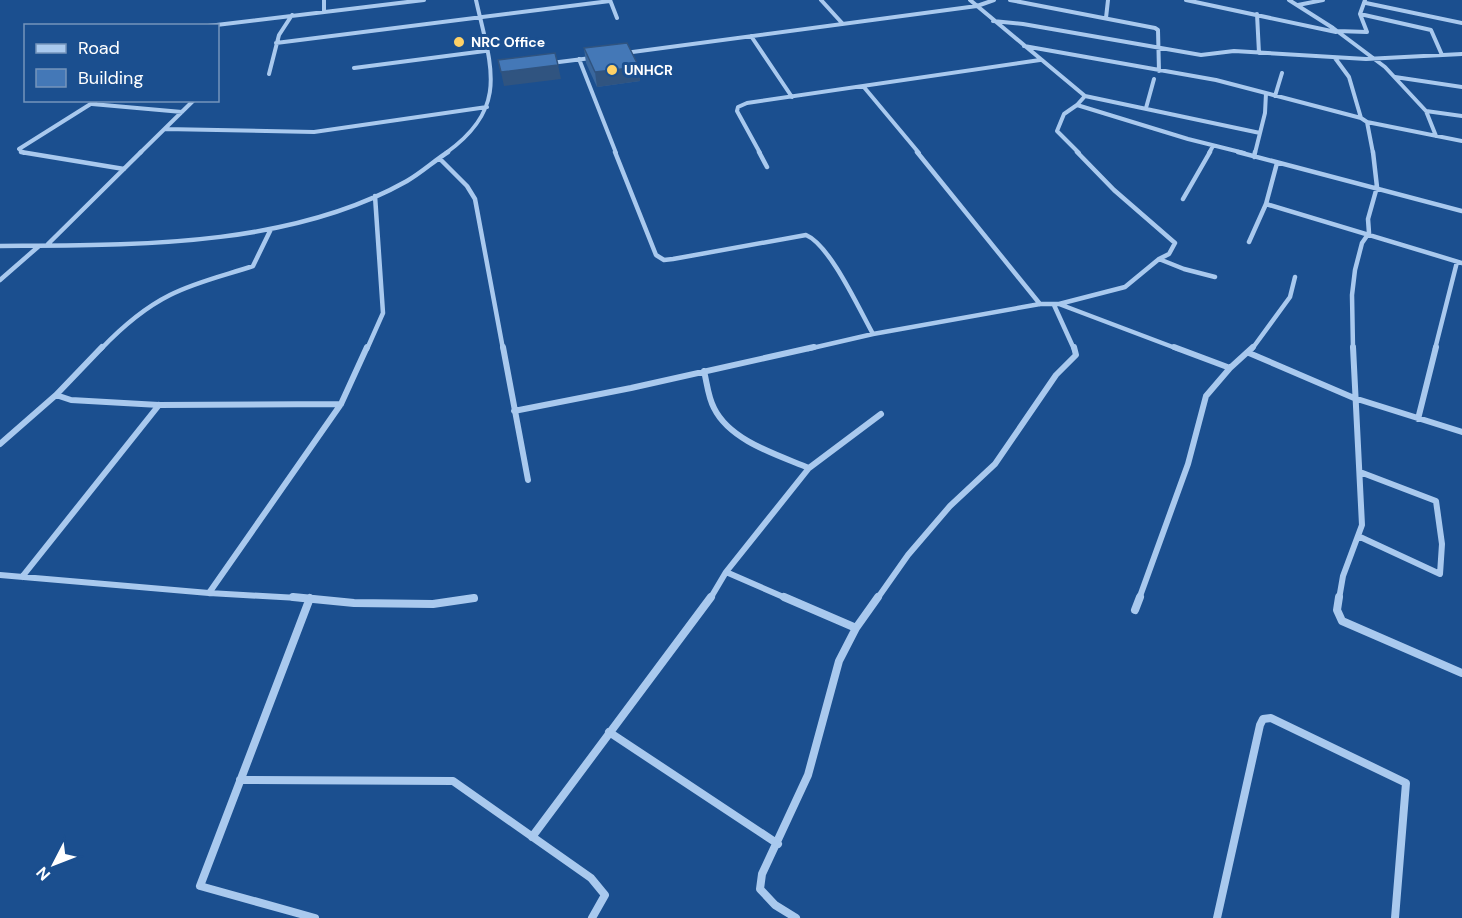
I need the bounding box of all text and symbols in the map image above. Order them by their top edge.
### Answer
legend [24,24,219,102]
place label: NRC Office [471,33,545,51]
marker: NRC Office [452,35,466,49]
text: Road [78,36,120,60]
place label: UNHCR [624,61,673,79]
marker: UNHCR [605,63,619,77]
text: Building [78,66,143,90]
north arrow [24,834,84,894]
text: N [32,862,55,885]

